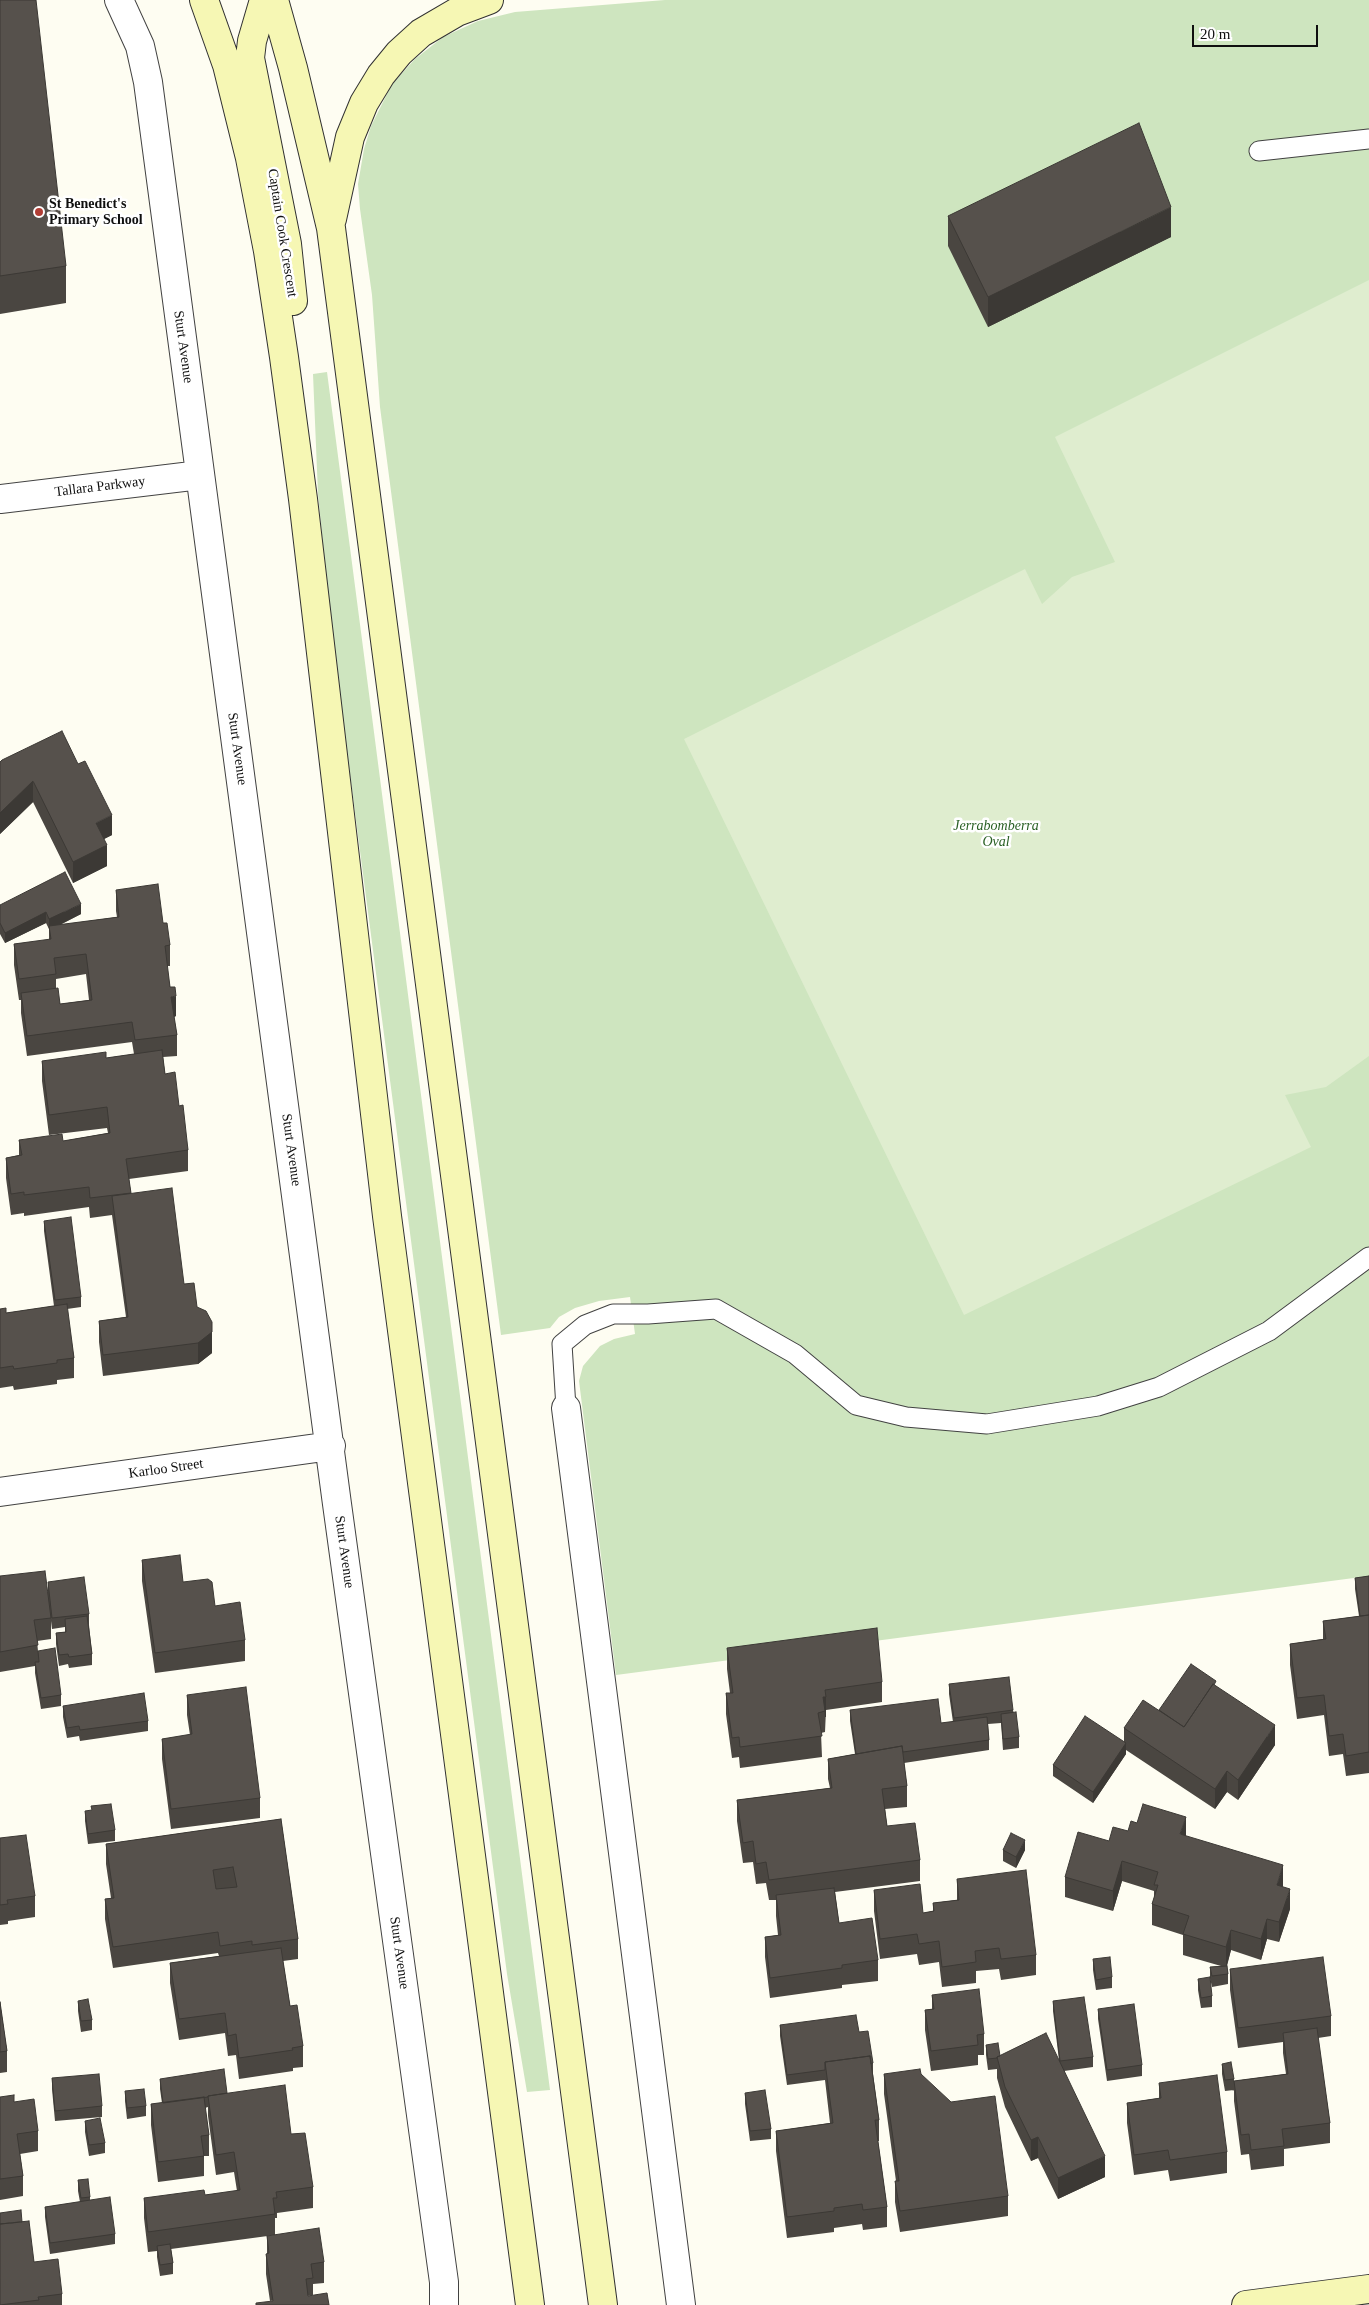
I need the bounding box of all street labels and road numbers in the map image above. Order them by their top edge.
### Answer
street label: Captain Cook Crescent [264,168,300,298]
street label: Sturt Avenue [170,310,196,384]
street label: Tallara Parkway [54,473,146,501]
street label: Sturt Avenue [224,712,250,786]
street label: Sturt Avenue [278,1113,304,1187]
street label: Karloo Street [128,1455,204,1483]
street label: Sturt Avenue [331,1515,357,1589]
street label: Sturt Avenue [386,1916,412,1990]

